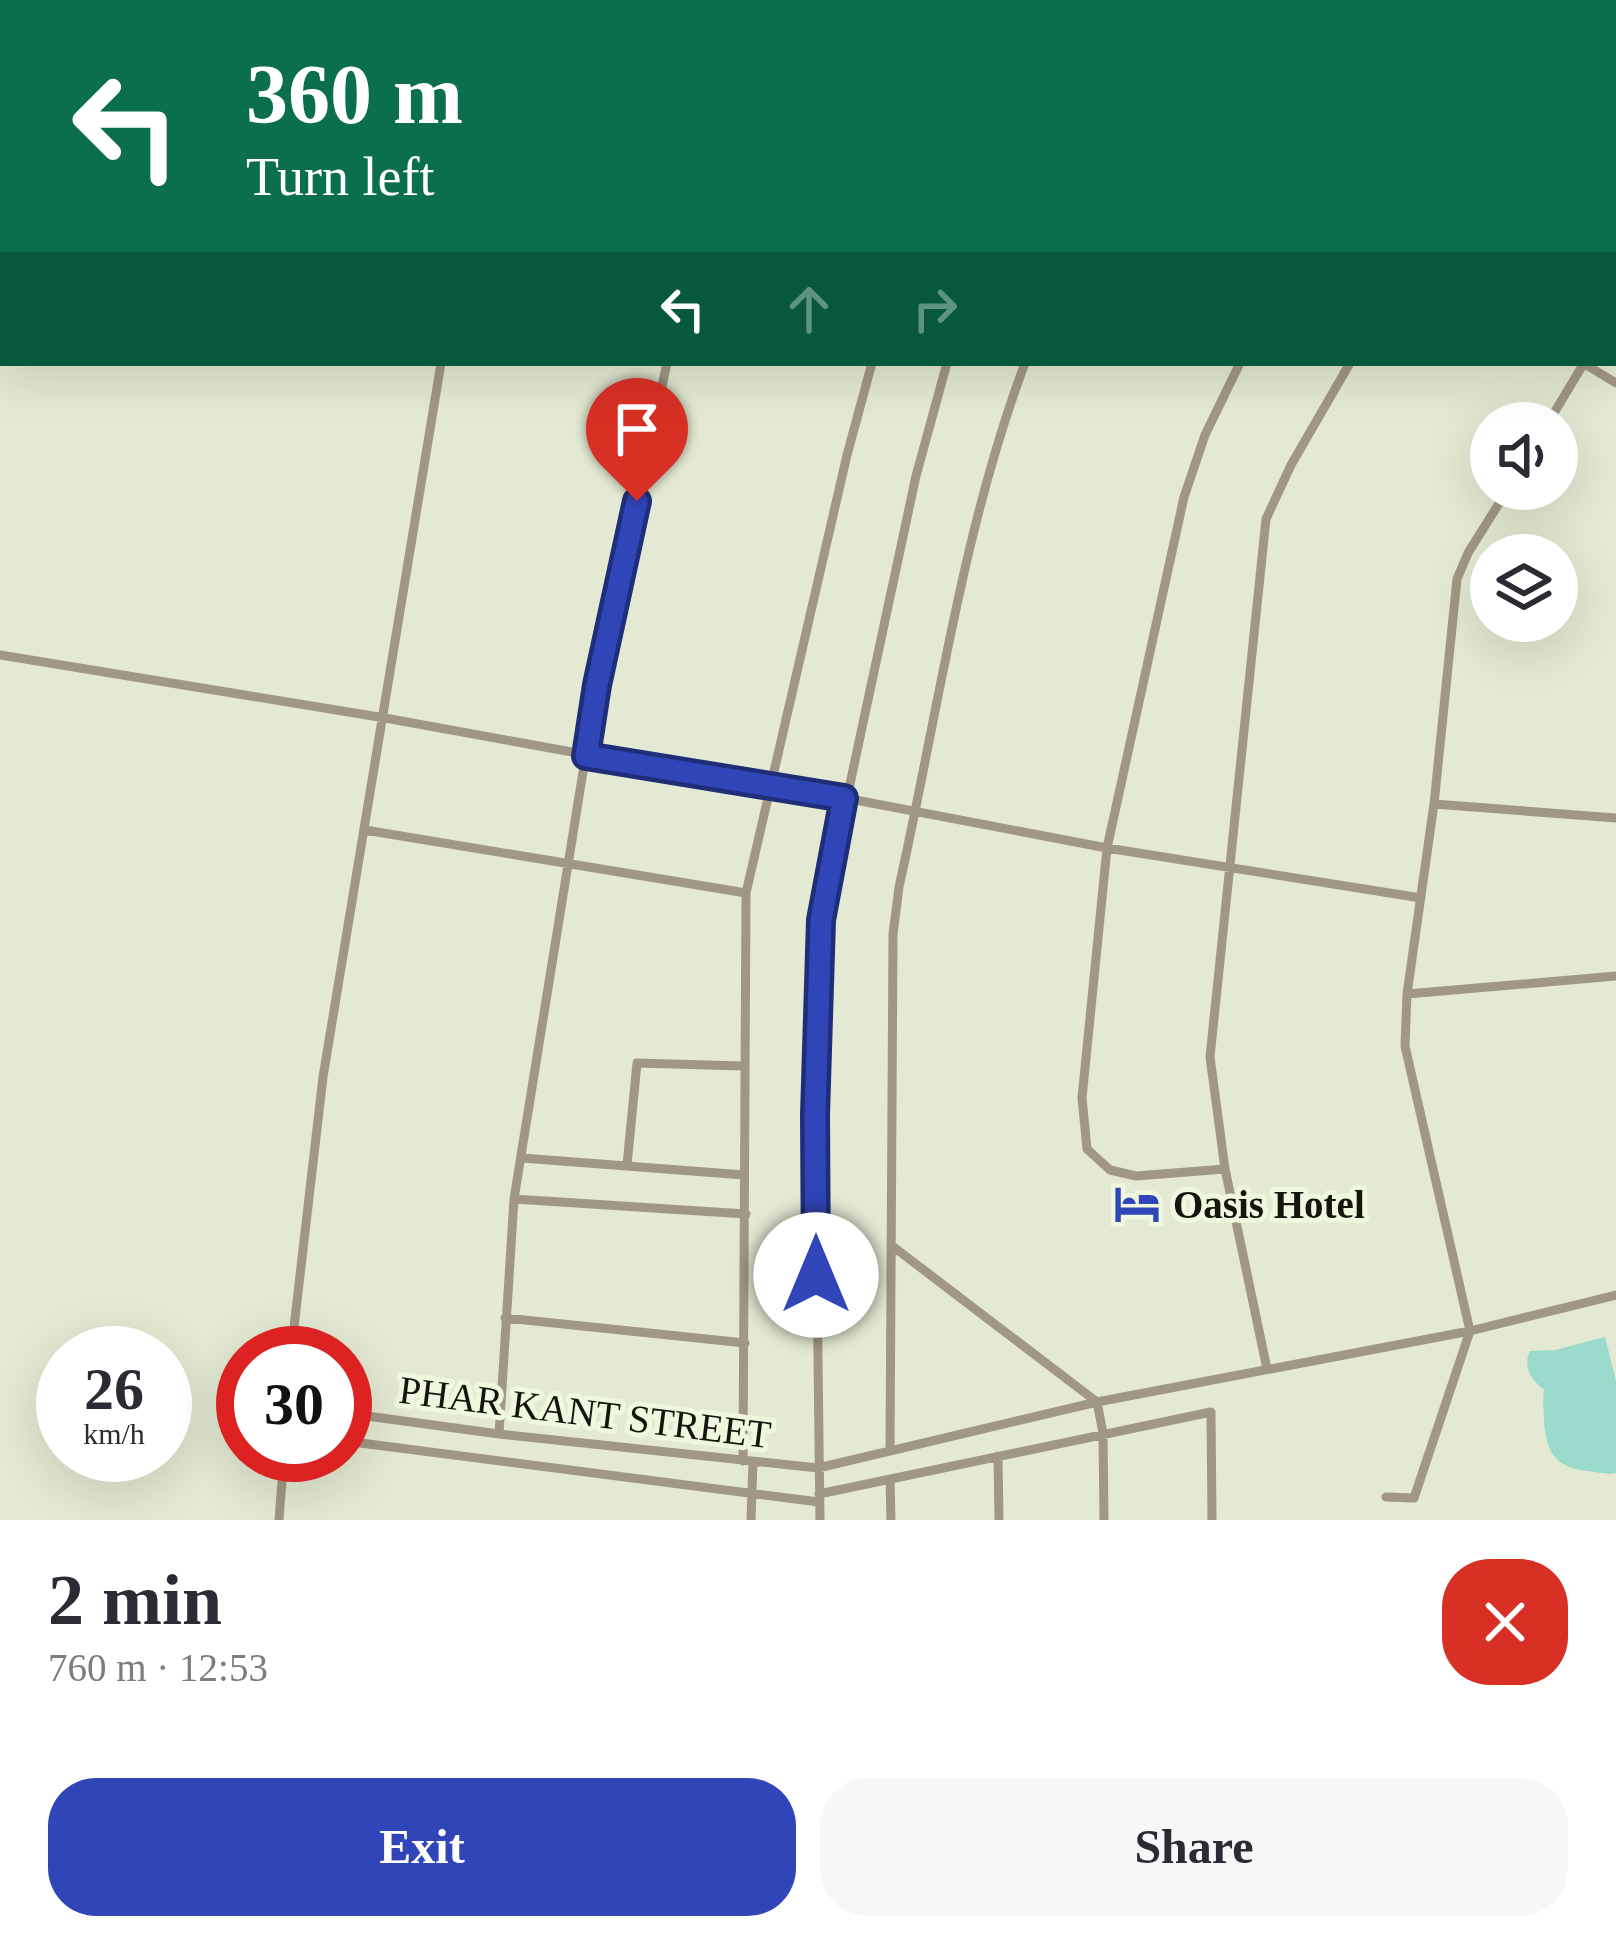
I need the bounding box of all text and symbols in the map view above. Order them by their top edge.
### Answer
icon: left [48,48,204,204]
text: 360 m [246,48,463,141]
text: Turn left [246,147,435,207]
icon: left [650,276,716,342]
icon: ahead [776,276,842,342]
icon: right [902,276,968,342]
pin [586,378,688,501]
icon: arrive [604,396,670,462]
map controls [1470,402,1578,642]
button: sound [1470,402,1578,510]
button: layers [1470,534,1578,642]
hotel icon: Oasis Hotel [1112,1179,1162,1229]
place label: Oasis Hotel [1173,1183,1365,1226]
position arrow [753,1212,879,1338]
speed limit sign: 30 [216,1326,372,1482]
text: 26 [84,1356,144,1422]
street label: PHAR KANT STREET [397,1368,773,1456]
text: km/h [83,1417,145,1450]
button: close [1442,1559,1568,1685]
text: 2 min [48,1560,222,1640]
text: 760 m · 12:53 [48,1646,268,1689]
button: Exit [48,1778,796,1916]
button: Share [820,1778,1568,1916]

